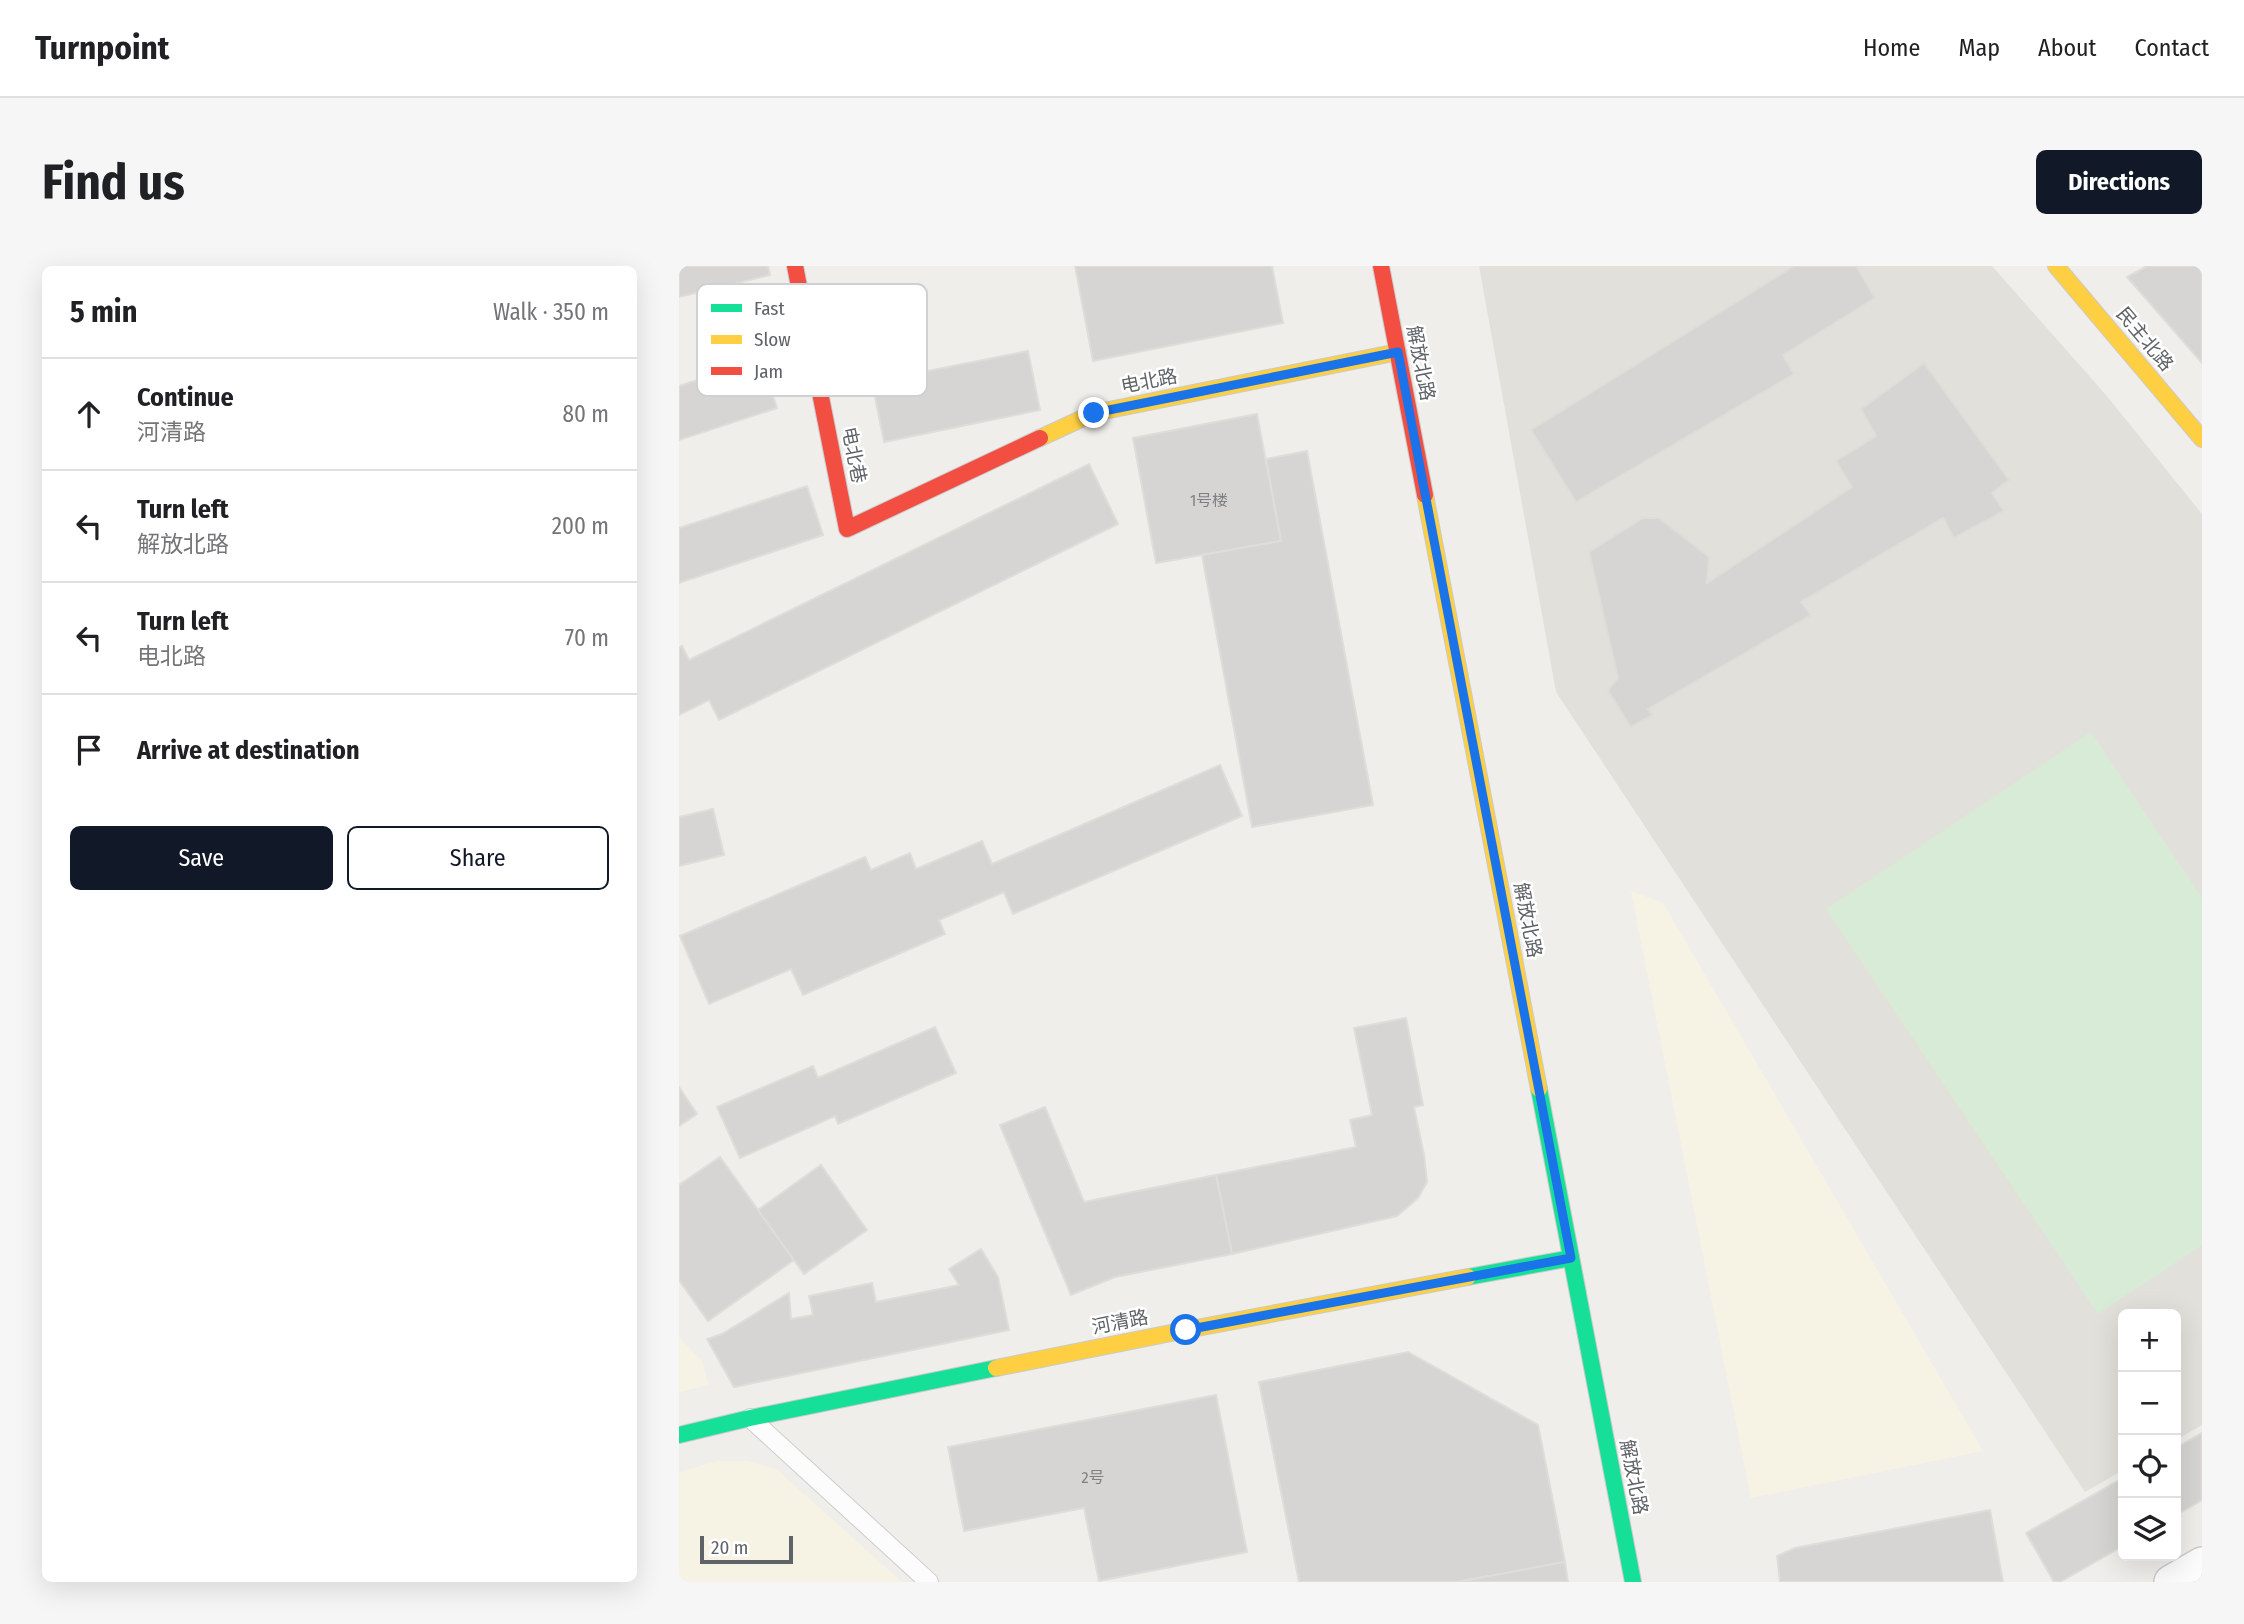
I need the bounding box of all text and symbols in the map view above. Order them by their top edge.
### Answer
text: Turnpoint [35,28,169,68]
text: Home [1863,34,1920,62]
text: Map [1958,34,2000,62]
text: About [2038,34,2096,62]
text: Contact [2134,34,2209,62]
button: Directions [2036,150,2202,214]
text: Find us [42,153,185,212]
legend [697,284,927,396]
text: 5 min [70,294,137,330]
text: Fast [754,297,785,320]
text: Walk · 350 m [493,298,609,326]
street label: 民主北路 [2112,302,2178,376]
street label: 解放北路 [1402,323,1440,403]
text: Slow [754,328,791,351]
text: Jam [754,360,783,383]
street label: 电北路 [1119,364,1179,398]
text: Continue [137,382,234,413]
icon: ahead [70,395,108,433]
route end [1078,397,1109,428]
text: 80 m [562,400,609,428]
text: 河清路 [137,418,206,446]
street label: 电北巷 [837,425,871,485]
house number: 1号楼 [1190,491,1228,510]
text: Turn left [137,494,229,525]
icon: left [70,507,108,545]
text: 200 m [552,512,609,540]
text: 解放北路 [137,530,229,558]
text: Turn left [137,606,229,637]
icon: left [70,619,108,657]
text: 70 m [565,624,609,652]
text: 电北路 [137,642,206,670]
icon: arrive [70,731,108,769]
text: Arrive at destination [137,735,360,766]
button: Save [70,826,333,890]
button: Share [347,826,609,890]
street label: 解放北路 [1509,880,1547,960]
street label: 河清路 [1090,1305,1150,1339]
map controls [2118,1309,2181,1561]
button: + [2118,1309,2181,1372]
route start [1170,1314,1201,1345]
button: − [2118,1372,2181,1435]
button: locate [2118,1435,2181,1498]
street label: 解放北路 [1615,1437,1653,1517]
house number: 2号 [1081,1468,1105,1487]
button: layers [2118,1498,2181,1561]
scale bar [700,1533,793,1565]
text: 20 m [711,1536,748,1559]

